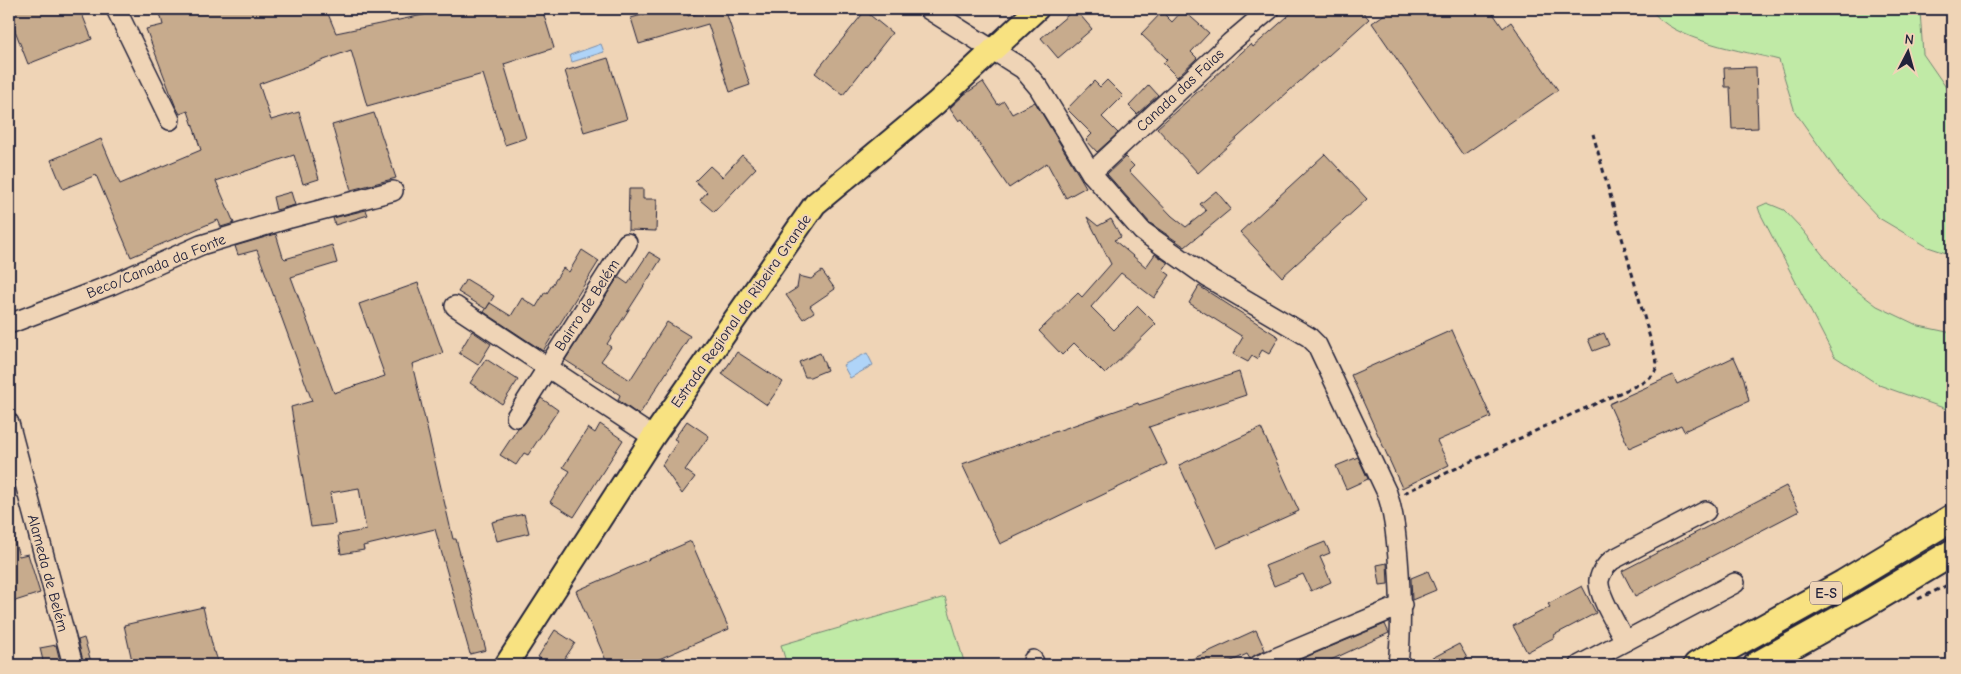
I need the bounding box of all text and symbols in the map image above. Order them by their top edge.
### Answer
north arrow [1884,28,1934,78]
text: N [1904,31,1915,48]
street label: Canada das Faias [1132,45,1228,135]
street label: Estrada Regional da Ribeira Grande [667,210,815,411]
street label: Beco/Canada da Fonte [84,230,229,302]
street label: Bairro de Belém [551,256,623,354]
street label: Alameda de Belém [24,512,72,634]
road number: E-S [1810,582,1842,604]

